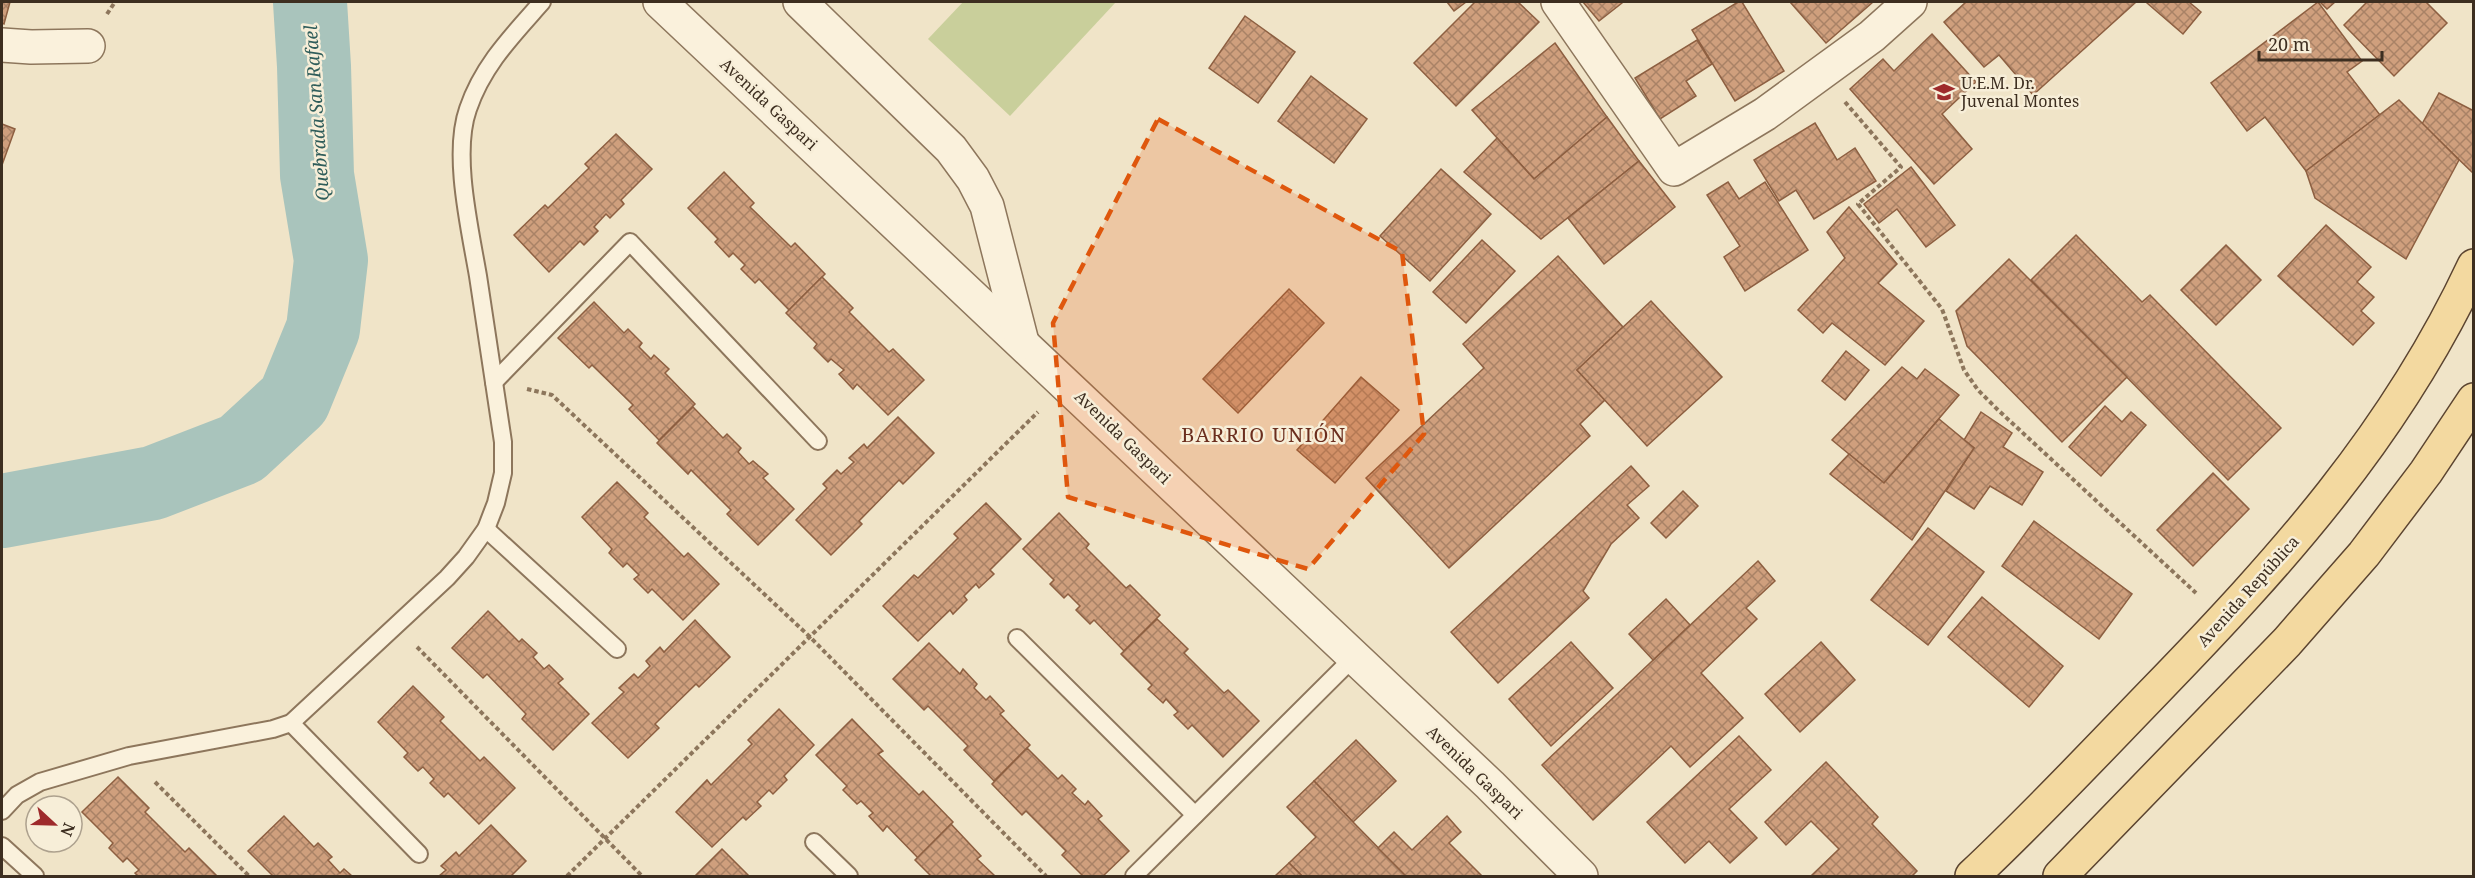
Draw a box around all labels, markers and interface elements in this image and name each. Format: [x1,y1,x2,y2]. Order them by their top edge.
water label: Quebrada San Rafael [298,24,334,201]
scale bar [2259,24,2382,62]
text: 20 m [2268,32,2310,56]
street label: Avenida Gaspari [716,53,822,155]
place label: U.E.M. Dr. Juvenal Montes [1960,72,2079,112]
school or university icon: U.E.M. Dr. Juvenal Montes [1932,80,1956,104]
street label: Avenida Gaspari [1070,385,1176,489]
district label: BARRIO UNIÓN [1181,421,1347,448]
street label: Avenida República [2192,531,2304,651]
street label: Avenida Gaspari [1422,720,1528,824]
north arrow [24,794,84,854]
text: N [55,820,80,840]

